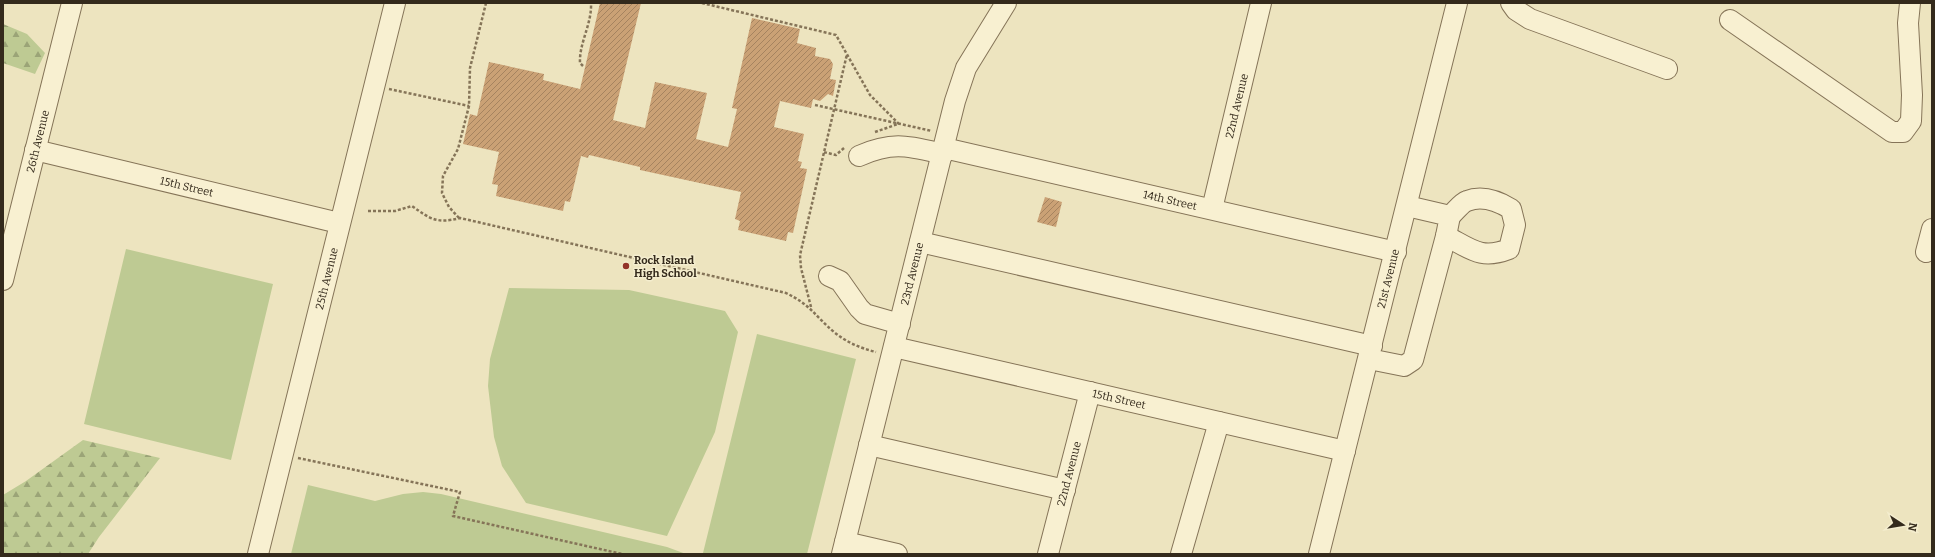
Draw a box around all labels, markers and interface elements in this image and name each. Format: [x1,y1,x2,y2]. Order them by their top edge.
street label: 22nd Avenue [1223,72,1251,140]
street label: 26th Avenue [24,109,52,174]
street label: 15th Street [159,174,215,200]
street label: 14th Street [1142,188,1198,213]
street label: 23rd Avenue [898,241,926,306]
street label: 25th Avenue [313,246,341,311]
street label: 21st Avenue [1375,248,1402,310]
place label: Rock Island High School [634,254,697,280]
marker: Rock Island High School [621,261,631,271]
street label: 15th Street [1091,387,1147,412]
street label: 22nd Avenue [1055,440,1084,508]
north arrow [1883,505,1923,545]
text: N [1905,521,1920,533]

